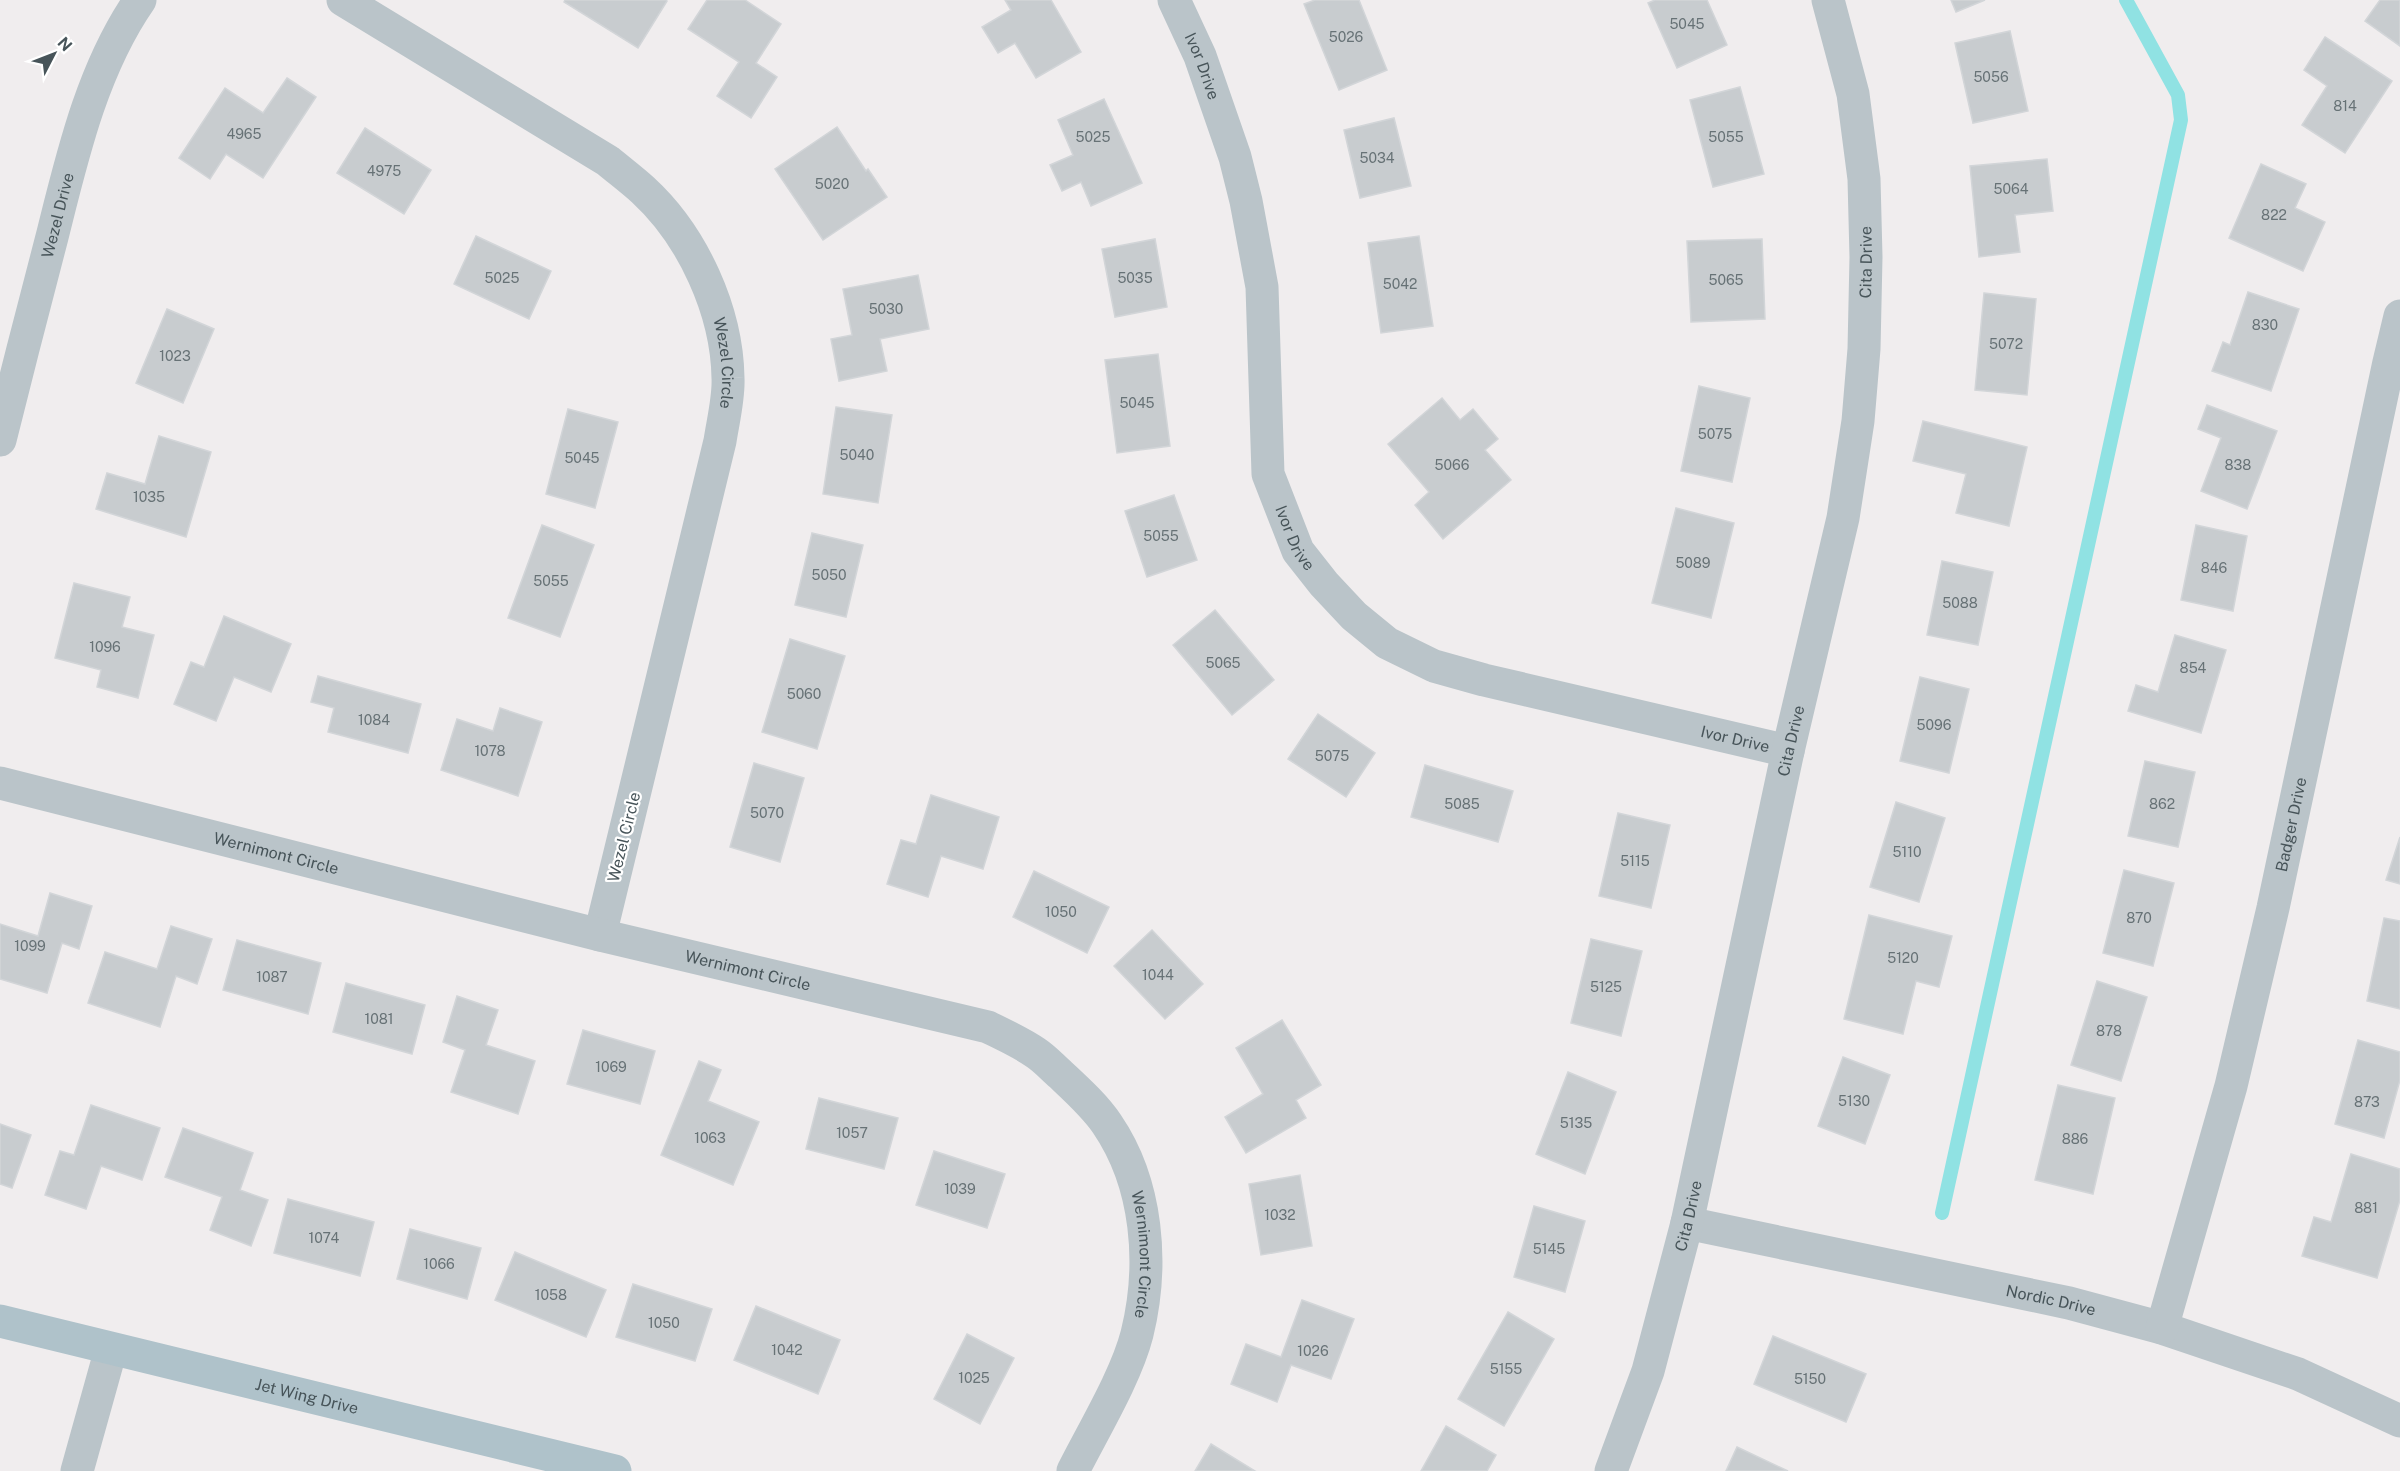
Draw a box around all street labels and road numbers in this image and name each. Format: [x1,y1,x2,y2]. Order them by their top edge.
street label: Ivor Drive [1181,30,1224,102]
street label: Wezel Drive [37,171,77,260]
street label: Cita Drive [1856,226,1876,299]
street label: Wezel Circle [710,315,738,410]
street label: Ivor Drive [1272,503,1319,574]
street label: Cita Drive [1773,703,1808,778]
street label: Ivor Drive [1699,721,1772,756]
street label: Badger Drive [2271,775,2310,874]
street label: Wezel Circle [604,790,644,884]
street label: Wernimont Circle [212,828,341,878]
street label: Wernimont Circle [683,946,813,994]
street label: Cita Drive [1670,1179,1705,1253]
street label: Wernimont Circle [1128,1189,1155,1320]
street label: Nordic Drive [2004,1281,2098,1319]
street label: Jet Wing Drive [254,1374,360,1418]

